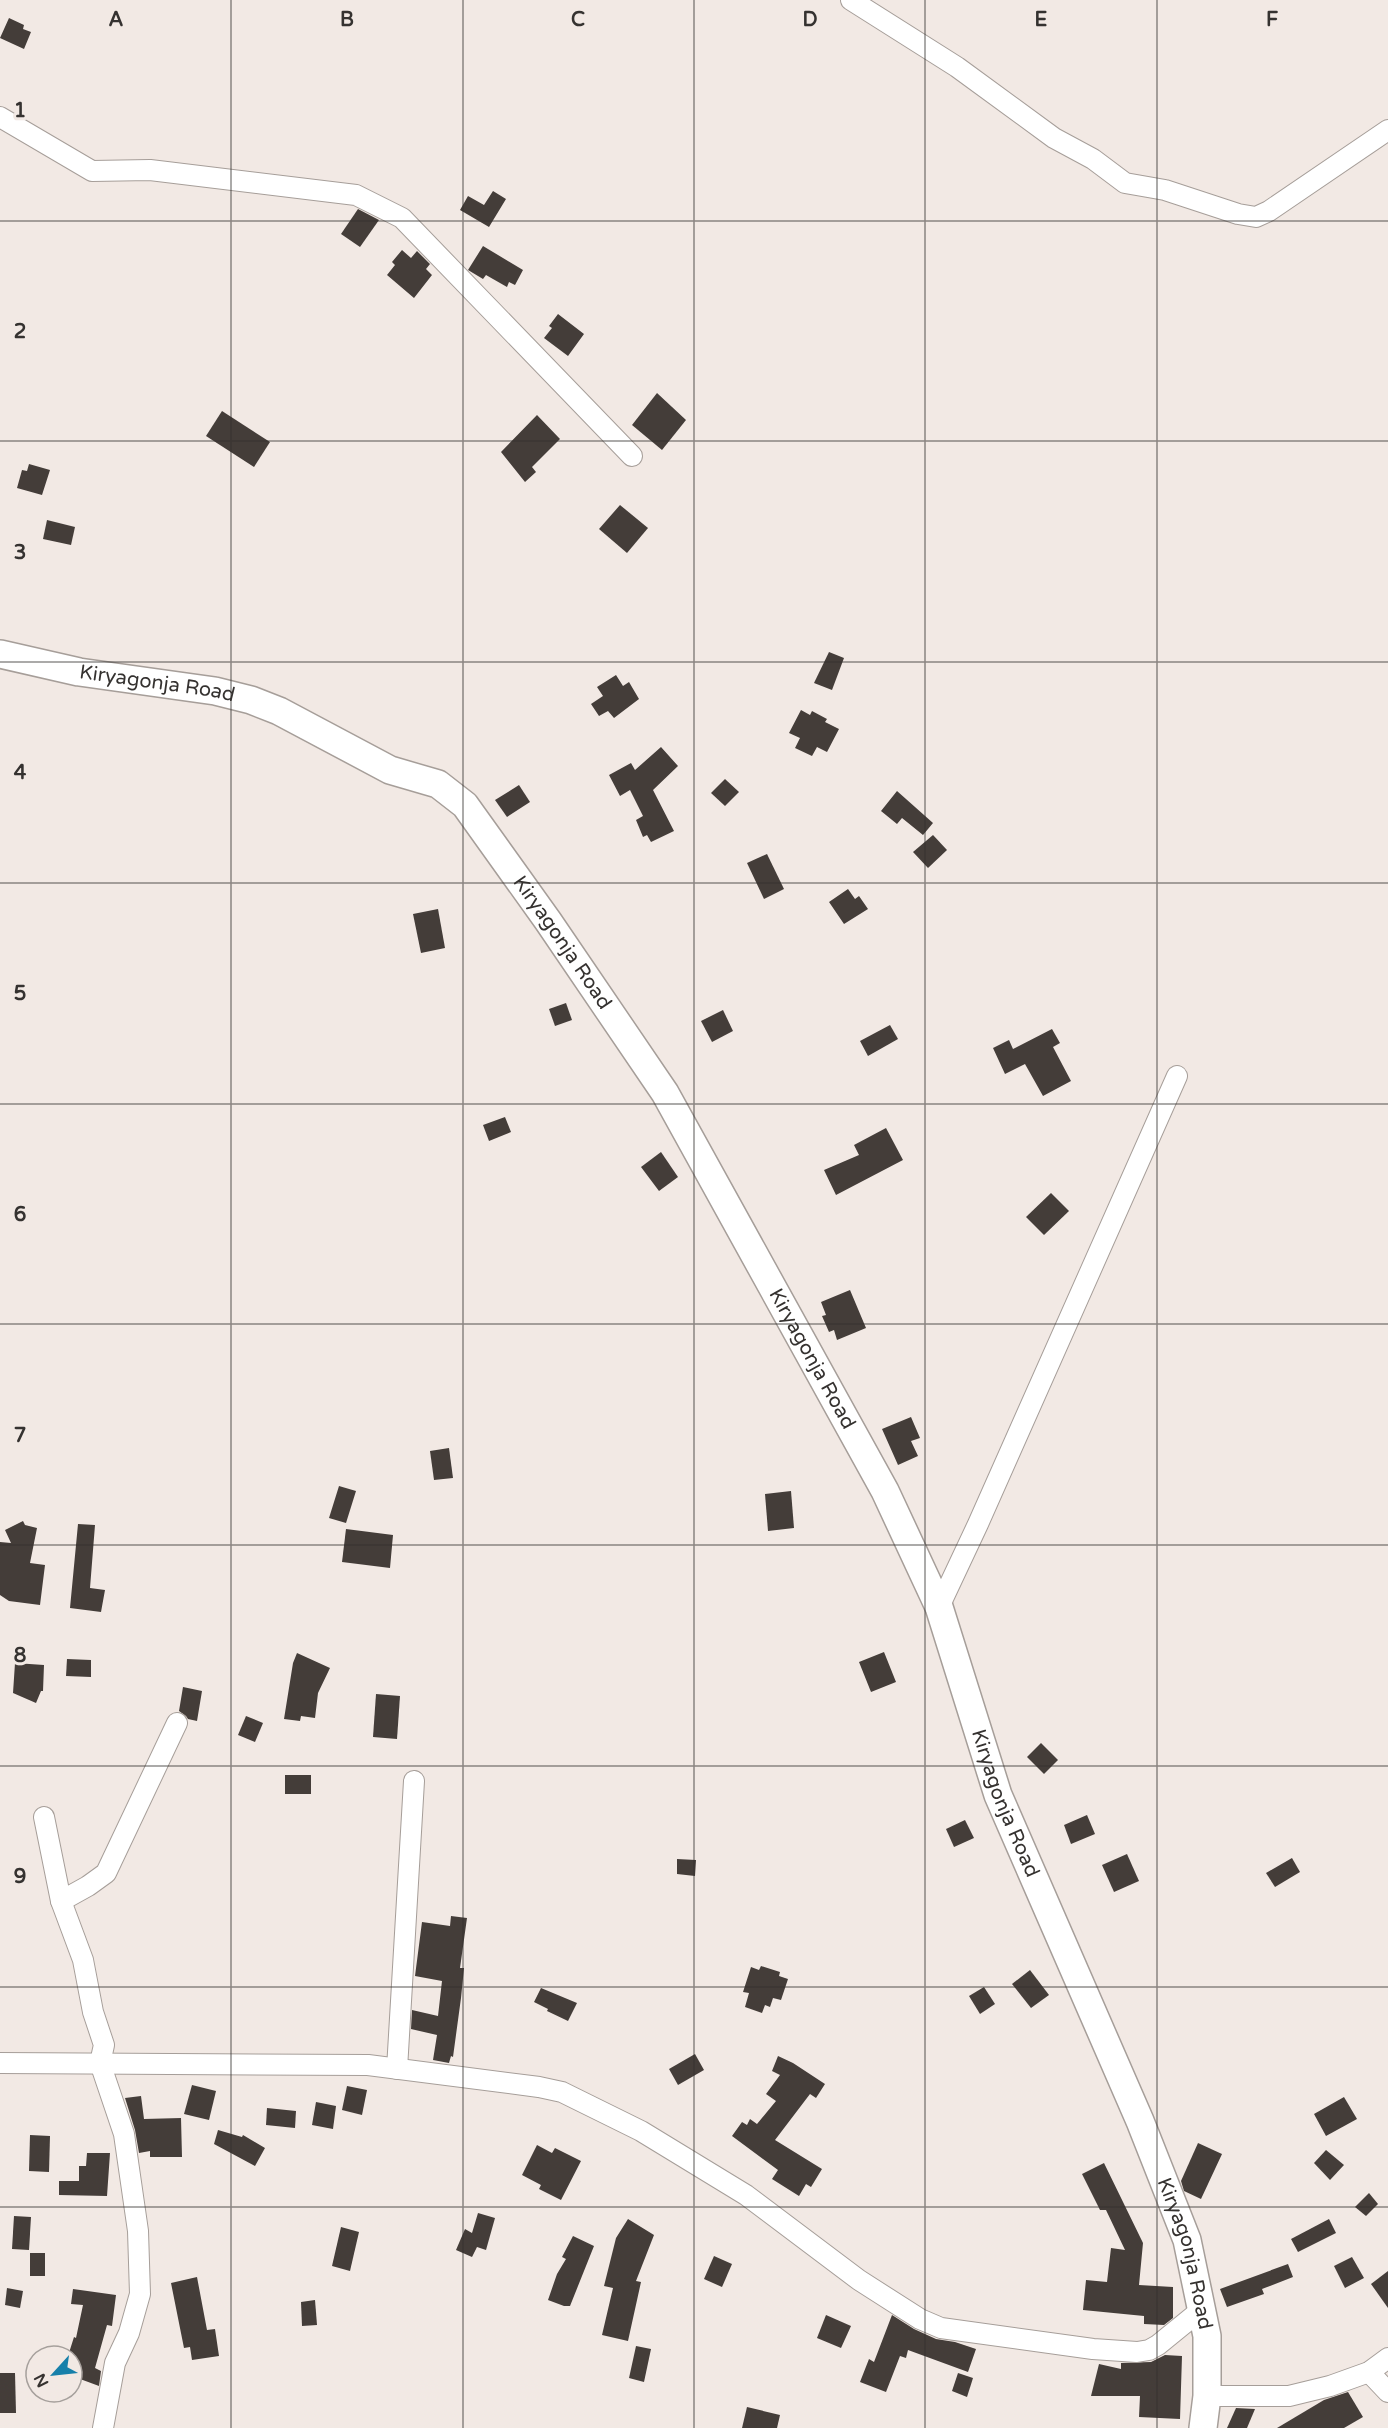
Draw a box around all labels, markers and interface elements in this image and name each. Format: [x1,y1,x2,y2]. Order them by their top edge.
text: A [109,8,124,32]
text: B [340,8,354,32]
text: C [571,8,585,32]
text: D [802,8,818,32]
text: E [1035,8,1048,32]
text: F [1266,8,1278,32]
text: 1 [14,99,26,123]
text: 2 [14,320,26,344]
text: 3 [14,541,26,565]
street label: Kiryagonja Road [78,660,237,708]
text: 4 [14,761,27,785]
street label: Kiryagonja Road [508,871,617,1014]
text: 5 [14,982,26,1006]
text: 6 [14,1203,26,1227]
street label: Kiryagonja Road [764,1285,860,1433]
text: 7 [14,1424,26,1448]
text: 8 [14,1644,26,1668]
street label: Kiryagonja Road [966,1726,1044,1881]
text: 9 [14,1865,26,1889]
street label: Kiryagonja Road [1152,2174,1217,2332]
north arrow [24,2344,84,2404]
text: N [30,2370,53,2391]

